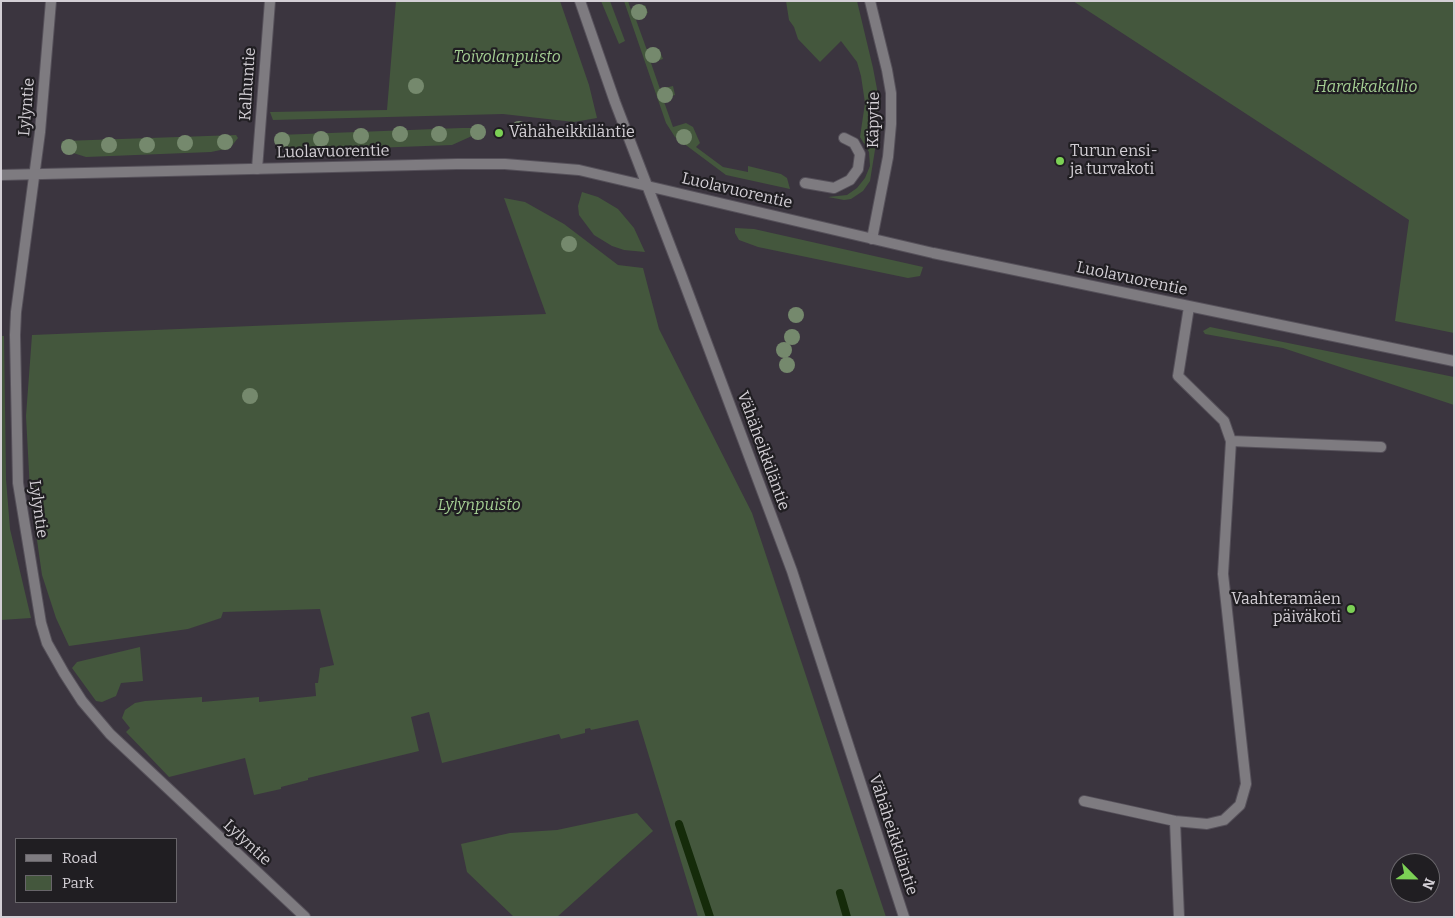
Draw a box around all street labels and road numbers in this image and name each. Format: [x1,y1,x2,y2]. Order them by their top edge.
street label: Kalhuntie [236,47,260,121]
street label: Lylyntie [15,77,39,137]
street label: Käpytie [864,92,884,148]
street label: Luolavuorentie [276,141,390,163]
street label: Luolavuorentie [680,169,794,213]
street label: Luolavuorentie [1075,258,1189,300]
street label: Vähäheikkiläntie [732,389,794,513]
street label: Lylyntie [24,479,52,539]
street label: Vähäheikkiläntie [864,772,922,898]
street label: Lylyntie [219,816,275,870]

